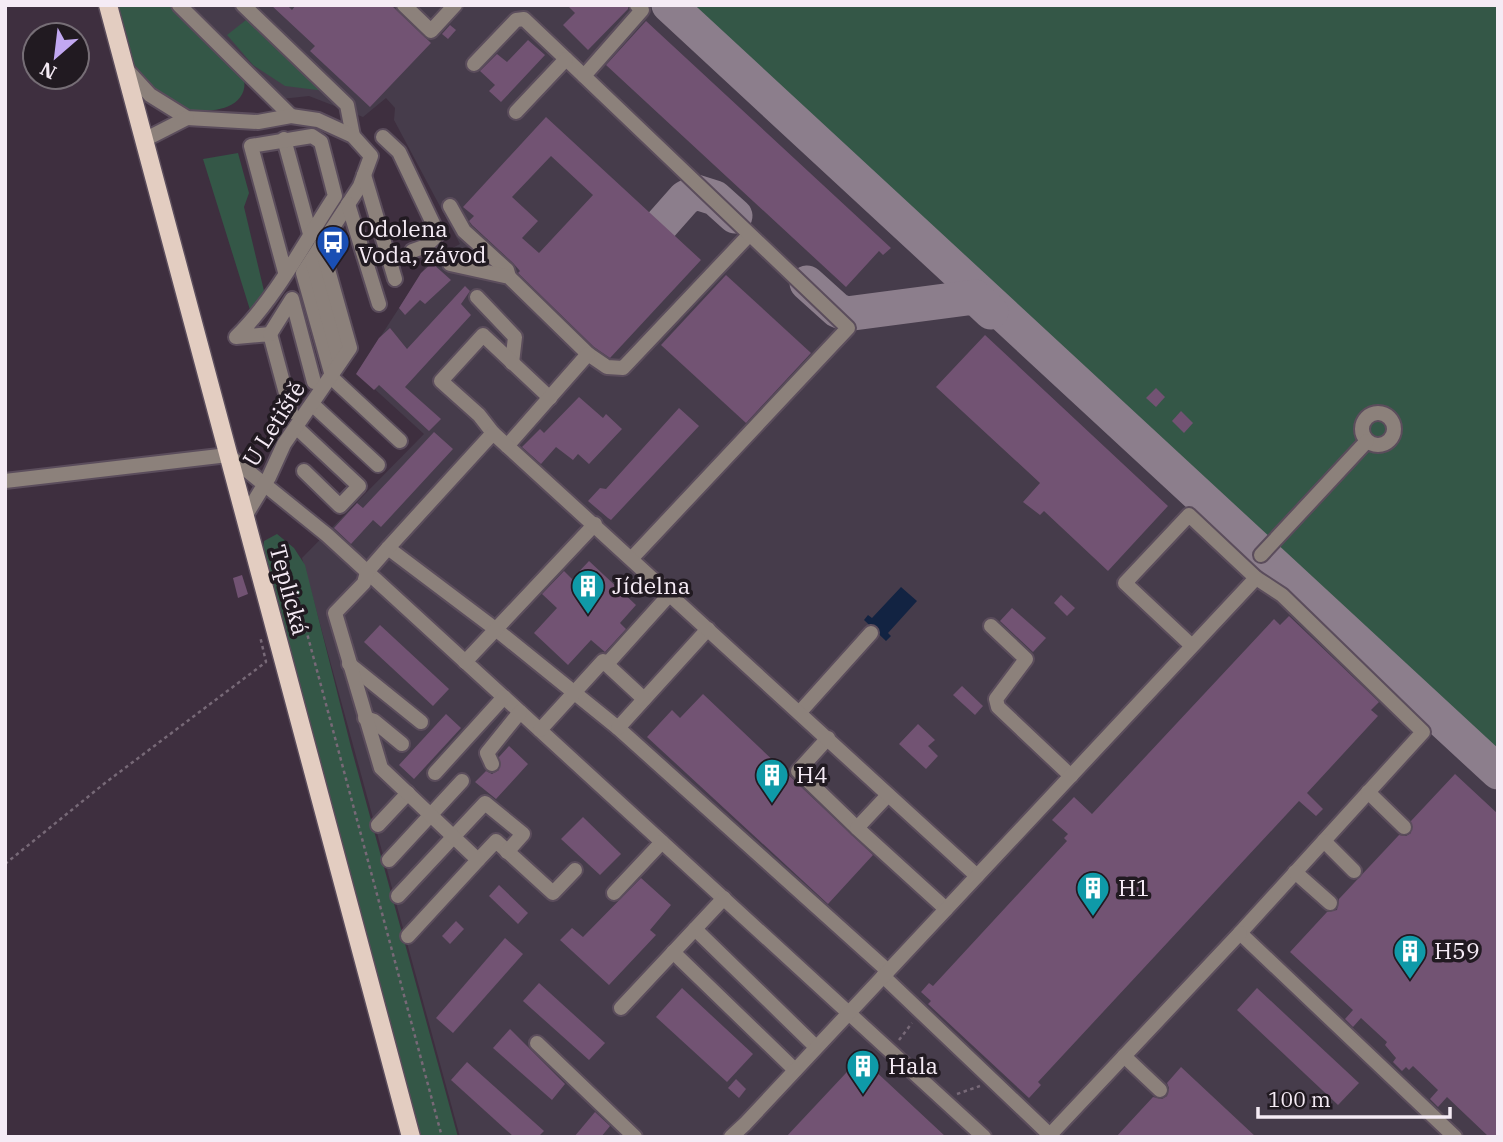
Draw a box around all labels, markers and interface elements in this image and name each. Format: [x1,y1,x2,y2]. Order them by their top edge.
north arrow [21,21,91,91]
text: N [36,57,60,85]
place label: Odolena Voda, závod [358,213,486,269]
bus stop icon: Odolena Voda, závod [314,223,352,272]
street label: U Letiště [235,375,311,472]
street label: Teplická [264,541,316,638]
building icon: Jídelna [569,567,607,616]
place label: Jídelna [612,570,690,600]
building icon: H4 [753,756,791,805]
place label: H4 [796,759,828,789]
building icon: H1 [1074,869,1112,918]
place label: H1 [1118,872,1150,902]
building icon: H59 [1391,932,1429,981]
place label: H59 [1434,935,1480,965]
building icon: Hala [844,1047,882,1096]
place label: Hala [888,1050,938,1080]
scale bar [1258,1076,1450,1120]
text: 100 m [1268,1085,1331,1113]

